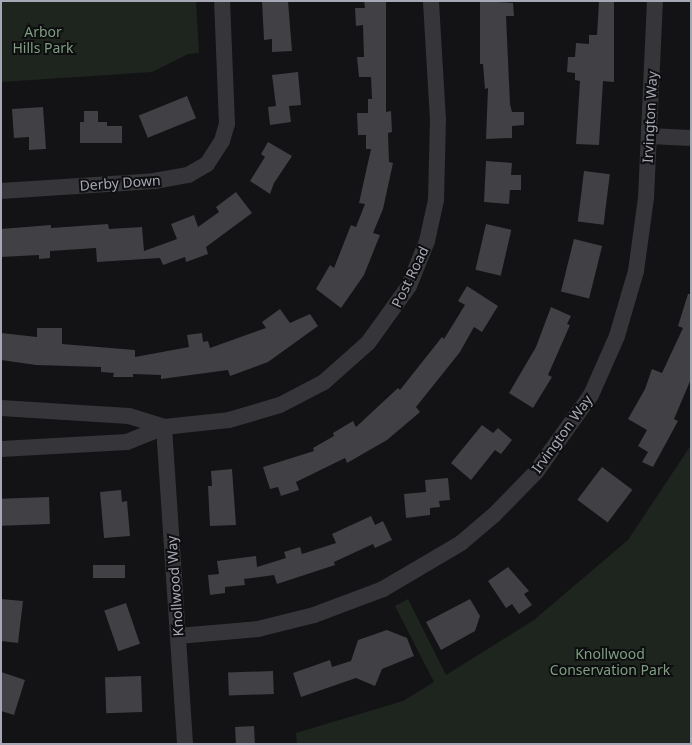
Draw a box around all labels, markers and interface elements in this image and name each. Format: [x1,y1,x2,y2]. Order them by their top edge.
park label: Arbor Hills Park [12,24,74,56]
street label: Irvington Way [639,71,661,163]
street label: Derby Down [79,172,161,194]
street label: Post Road [388,244,432,310]
street label: Irvington Way [528,392,596,476]
street label: Knollwood Way [163,535,187,637]
park label: Knollwood Conservation Park [550,646,670,678]

